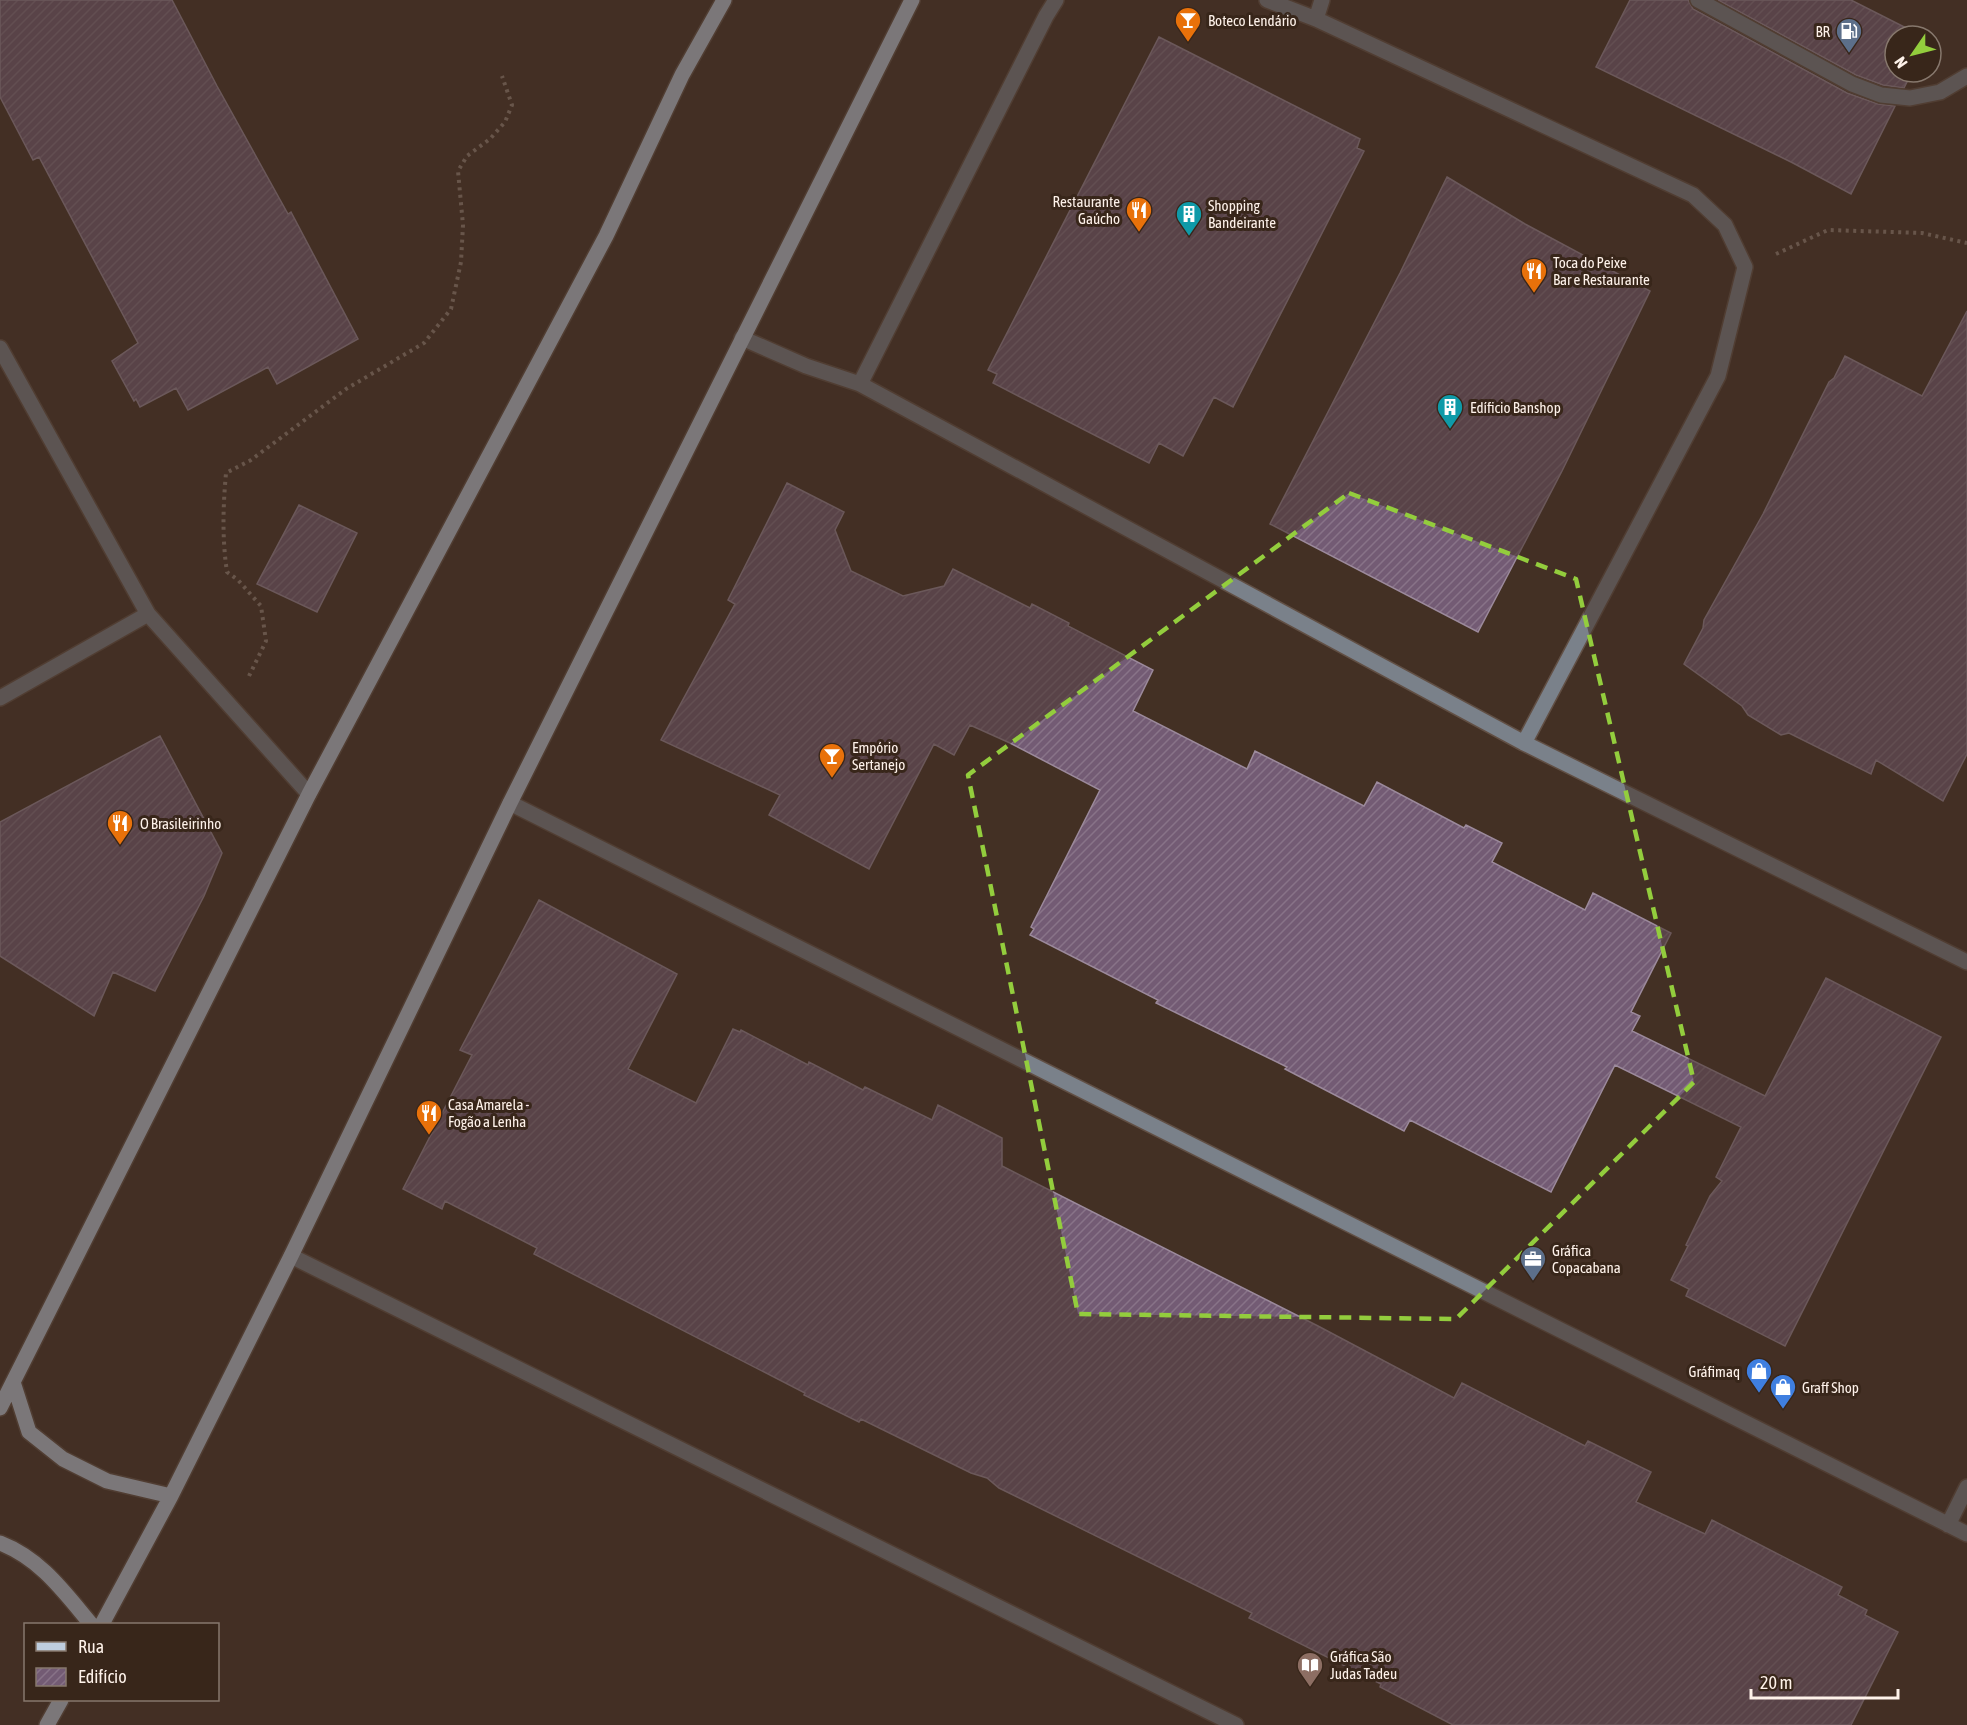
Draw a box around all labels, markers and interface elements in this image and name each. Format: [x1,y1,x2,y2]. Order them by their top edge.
bar icon: Boteco Lendário [1173,5,1203,43]
place label: Boteco Lendário [1208,12,1297,29]
fuel station icon: BR [1834,16,1864,54]
place label: BR [1815,23,1830,40]
north arrow [1883,24,1943,84]
text: N [1891,54,1911,72]
place label: Restaurante Gaúcho [1052,193,1120,227]
restaurant icon: Restaurante Gaúcho [1124,195,1154,233]
place label: Shopping Bandeirante [1208,197,1276,231]
building icon: Shopping Bandeirante [1174,199,1204,237]
place label: Toca do Peixe Bar e Restaurante [1553,254,1650,288]
restaurant icon: Toca do Peixe Bar e Restaurante [1519,256,1549,294]
building icon: Edíficio Banshop [1435,392,1465,430]
place label: Edíficio Banshop [1470,399,1561,416]
place label: Empório Sertanejo [852,739,905,773]
bar icon: Empório Sertanejo [817,741,847,779]
restaurant icon: O Brasileirinho [105,808,135,846]
place label: O Brasileirinho [140,815,221,832]
place label: Casa Amarela - Fogão a Lenha [448,1096,529,1130]
restaurant icon: Casa Amarela - Fogão a Lenha [414,1098,444,1136]
place label: Gráfica Copacabana [1552,1242,1621,1276]
office icon: Gráfica Copacabana [1518,1244,1548,1282]
shop icon: Gráfimaq [1744,1356,1774,1394]
place label: Gráfimaq [1688,1363,1740,1380]
shop icon: Graff Shop [1768,1372,1798,1410]
place label: Graff Shop [1802,1379,1859,1396]
legend [24,1623,219,1701]
text: Rua [78,1636,104,1657]
place label: Gráfica São Judas Tadeu [1330,1648,1397,1682]
library icon: Gráfica São Judas Tadeu [1295,1650,1325,1688]
scale bar [1751,1662,1898,1700]
text: Edifício [78,1666,127,1687]
text: 20 m [1760,1672,1792,1693]

